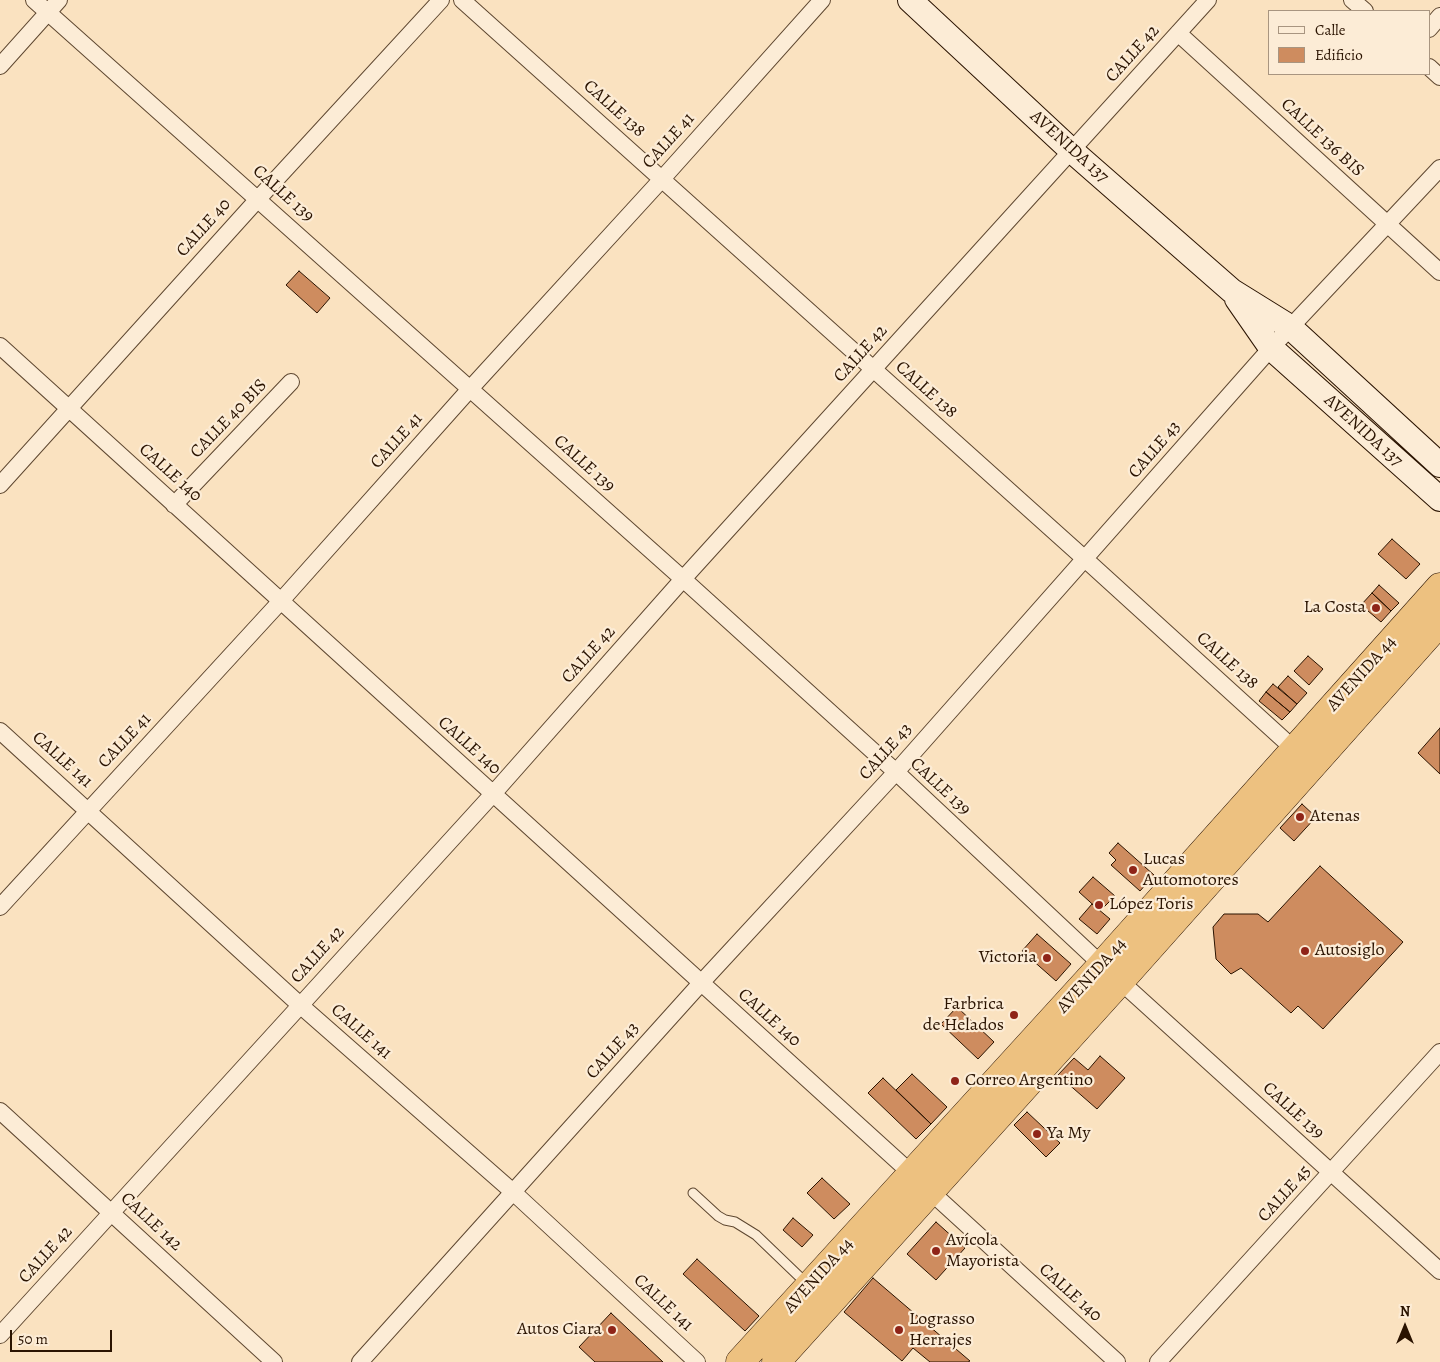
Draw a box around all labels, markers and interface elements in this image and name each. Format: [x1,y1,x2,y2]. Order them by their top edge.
legend [1268,10,1430,75]
text: Calle [1315,20,1345,40]
street label: CALLE 42 [1101,21,1165,87]
text: Edificio [1315,45,1363,65]
street label: CALLE 138 [579,76,649,142]
street label: CALLE 136 BIS [1276,94,1368,182]
street label: AVENIDA 137 [1025,106,1113,188]
street label: CALLE 41 [638,109,700,173]
street label: CALLE 139 [248,161,318,227]
street label: CALLE 40 [172,194,236,262]
street label: CALLE 42 [829,321,893,387]
street label: CALLE 138 [891,357,961,423]
street label: CALLE 40 BIS [186,375,272,463]
street label: AVENIDA 137 [1319,390,1407,472]
street label: CALLE 41 [366,409,428,473]
street label: CALLE 43 [1124,417,1186,483]
street label: CALLE 139 [549,431,619,497]
street label: CALLE 140 [134,439,206,507]
place label: La Costa [1303,597,1366,619]
marker: La Costa [1370,602,1382,614]
street label: CALLE 42 [557,622,621,688]
street label: CALLE 138 [1192,628,1262,694]
street label: AVENIDA 44 [1323,632,1401,716]
street label: CALLE 41 [94,709,156,773]
street label: CALLE 140 [433,712,505,780]
street label: CALLE 43 [855,719,917,785]
street label: CALLE 141 [27,727,97,793]
street label: CALLE 139 [905,753,975,821]
place label: Atenas [1310,806,1360,828]
marker: Atenas [1294,811,1306,823]
place label: Lucas Automotores [1143,849,1239,892]
marker: Lucas Automotores [1127,864,1139,876]
place label: López Toris [1109,894,1193,916]
marker: López Toris [1093,899,1105,911]
street label: CALLE 42 [286,922,350,988]
street label: AVENIDA 44 [1053,934,1131,1018]
place label: Autosiglo [1315,940,1384,962]
marker: Autosiglo [1299,945,1311,957]
place label: Victoria [979,947,1037,969]
marker: Victoria [1041,952,1053,964]
street label: CALLE 140 [733,984,805,1052]
place label: Farbrica de Helados [923,994,1004,1036]
street label: CALLE 141 [326,1000,396,1064]
marker: Farbrica de Helados [1008,1009,1020,1021]
street label: CALLE 43 [582,1018,644,1084]
place label: Correo Argentino [965,1070,1093,1092]
marker: Correo Argentino [949,1075,961,1087]
street label: CALLE 139 [1258,1078,1328,1144]
place label: Ya My [1047,1123,1090,1145]
marker: Ya My [1031,1128,1043,1140]
street label: CALLE 45 [1254,1161,1316,1227]
street label: CALLE 142 [116,1188,186,1256]
street label: CALLE 42 [14,1222,78,1288]
place label: Avícola Mayorista [946,1230,1019,1272]
street label: AVENIDA 44 [780,1234,858,1318]
marker: Avícola Mayorista [930,1245,942,1257]
street label: CALLE 140 [1034,1259,1106,1327]
street label: CALLE 141 [629,1270,697,1336]
north arrow [1380,1302,1430,1352]
text: N [1400,1302,1410,1321]
place label: Lograsso Herrajes [909,1309,975,1352]
place label: Autos Ciara [517,1319,602,1341]
scale bar [12,1320,115,1352]
marker: Autos Ciara [606,1324,618,1336]
marker: Lograsso Herrajes [893,1324,905,1336]
text: 50 m [18,1329,48,1349]

